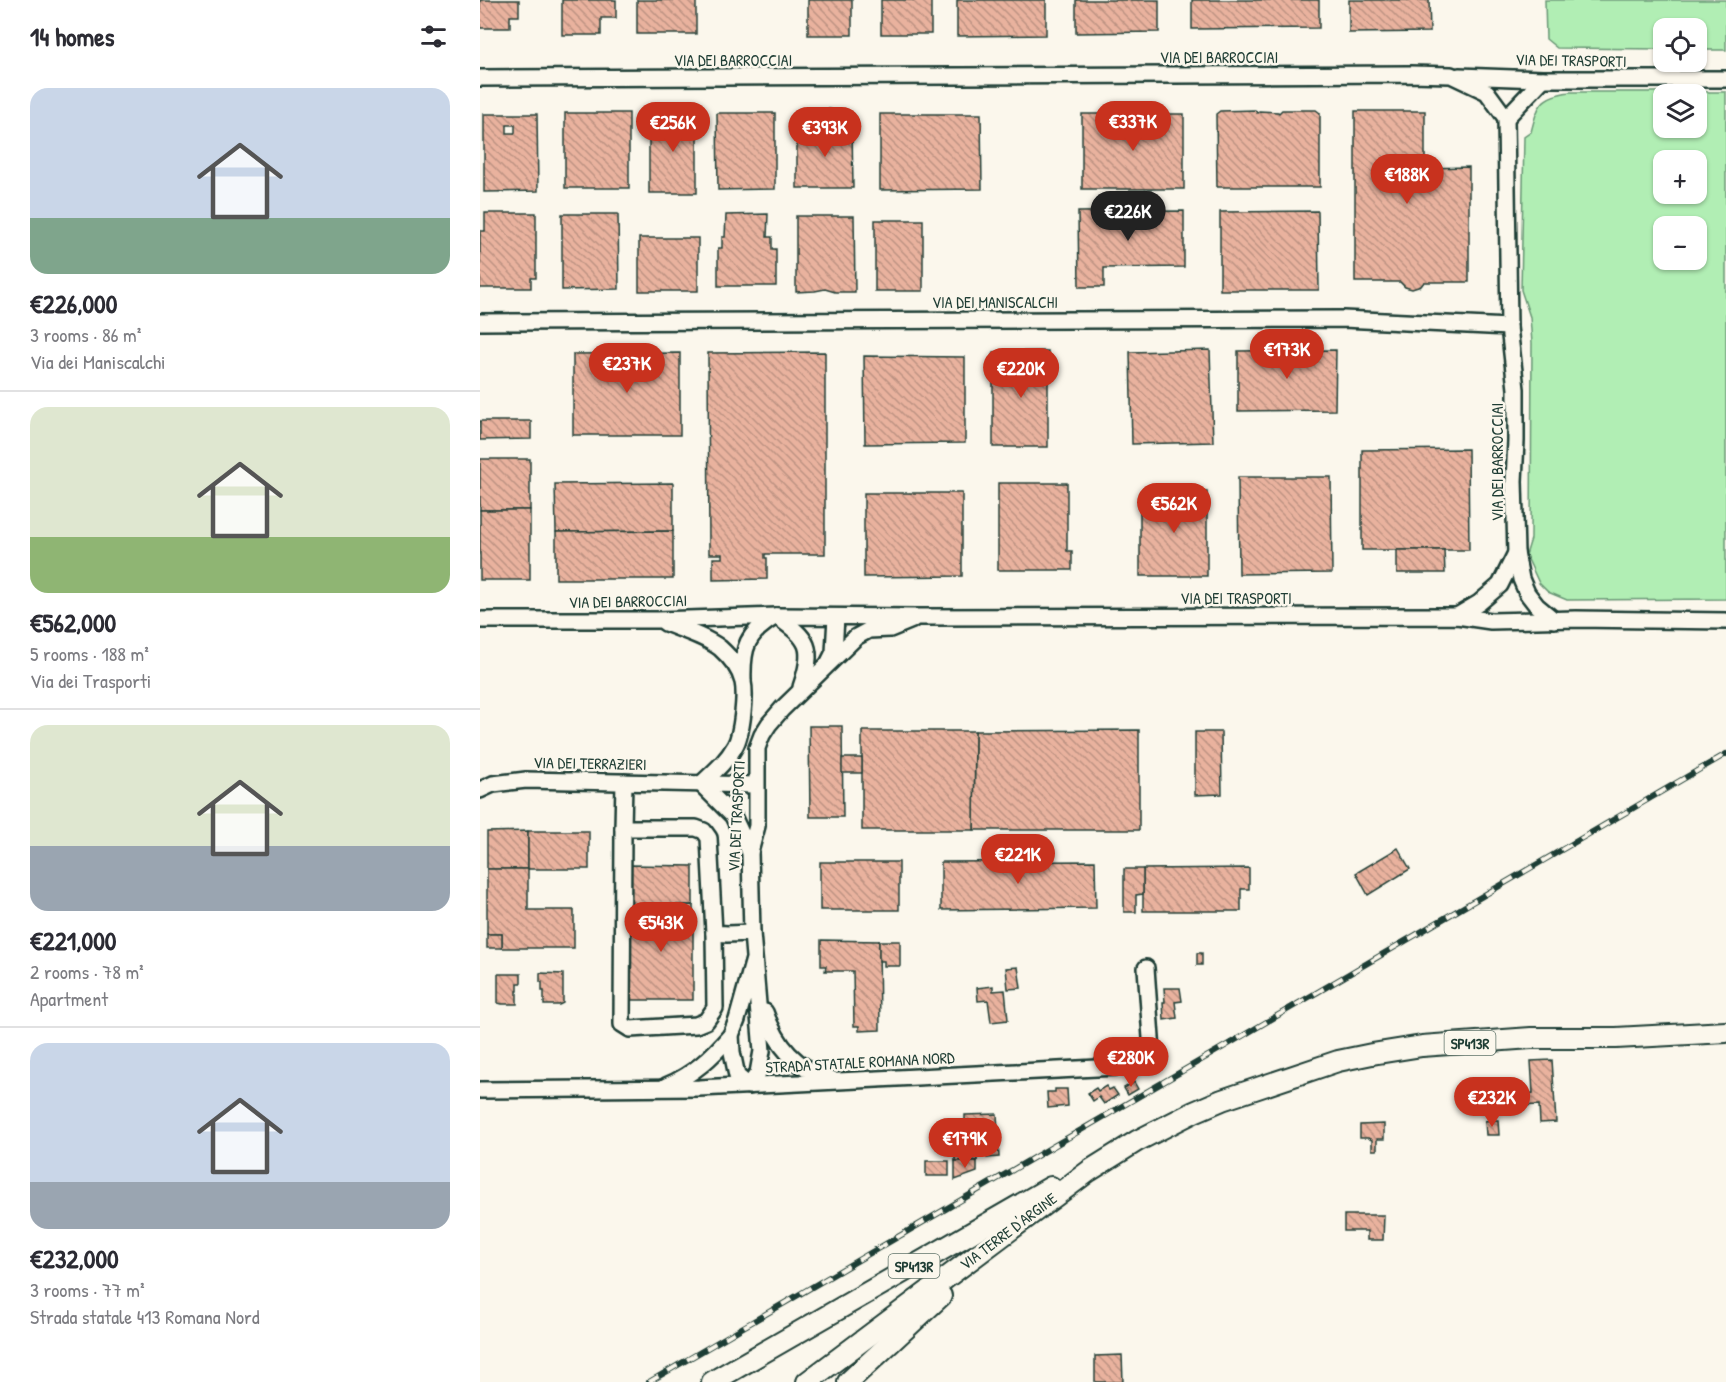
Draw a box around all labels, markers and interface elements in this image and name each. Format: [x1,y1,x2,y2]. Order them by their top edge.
map controls [1653,18,1707,270]
button: locate [1653,18,1707,72]
text: 14 homes [30,19,115,54]
icon: filters [417,20,450,53]
street label: VIA DEI BARROCCIAI [1160,46,1278,68]
street label: VIA DEI TRASPORTI [1515,48,1627,72]
street label: VIA DEI BARROCCIAI [674,49,792,71]
button: layers [1653,84,1707,138]
pin: €337K [1091,101,1175,152]
pin: €256K [631,102,715,153]
pin: €393K [783,107,867,158]
text: €337K [1109,107,1157,134]
text: €256K [650,108,696,135]
text: €393K [802,113,848,140]
icon: home [186,127,294,235]
button: + [1653,150,1707,204]
pin: €188K [1365,154,1449,205]
text: €188K [1385,160,1429,187]
pin: €226K [1086,191,1170,242]
text: €226K [1105,197,1151,224]
button: − [1653,216,1707,270]
text: €226,000 [30,286,117,321]
street label: VIA DEI MANISCALCHI [932,291,1058,313]
text: 3 rooms · 86 m² [30,321,141,348]
pin: €173K [1245,329,1329,380]
text: €173K [1264,335,1310,362]
pin: €237K [585,343,669,394]
text: Via dei Maniscalchi [30,348,166,375]
pin: €220K [979,348,1063,399]
text: €237K [603,349,651,376]
text: €220K [997,354,1045,381]
street label: VIA DEI BARROCCIAI [1486,403,1508,521]
icon: home [186,446,294,554]
pin: €562K [1132,483,1216,534]
text: €562K [1151,489,1197,516]
street label: VIA DEI TRASPORTI [1180,587,1292,609]
street label: VIA DEI BARROCCIAI [569,589,687,613]
text: €562,000 [30,605,116,640]
text: 5 rooms · 188 m² [30,640,149,667]
text: Via dei Trasporti [30,667,151,694]
street label: VIA DEI TERRAZIERI [533,751,647,775]
street label: VIA DEI TRASPORTI [722,760,750,872]
icon: home [186,764,294,872]
pin: €221K [976,834,1060,885]
text: €221K [995,840,1041,867]
pin: €543K [619,902,703,953]
text: €543K [639,908,684,935]
text: €221,000 [30,923,116,958]
text: 2 rooms · 78 m² [30,958,144,985]
text: Apartment [30,985,108,1012]
road number: SP413R [1444,1031,1496,1055]
pin: €280K [1089,1037,1173,1088]
text: €280K [1107,1043,1155,1070]
street label: STRADA STATALE ROMANA NORD [765,1046,956,1078]
pin: €232K [1450,1077,1534,1128]
icon: home [186,1082,294,1190]
text: €232K [1468,1083,1516,1110]
pin: €179K [923,1118,1007,1169]
text: €179K [943,1124,987,1151]
street label: VIA TERRE D'ARGINE [955,1187,1061,1275]
text: €232,000 [30,1241,119,1276]
road number: SP413R [888,1254,940,1278]
text: 3 rooms · 77 m² [30,1276,144,1303]
text: Strada statale 413 Romana Nord [30,1303,259,1330]

